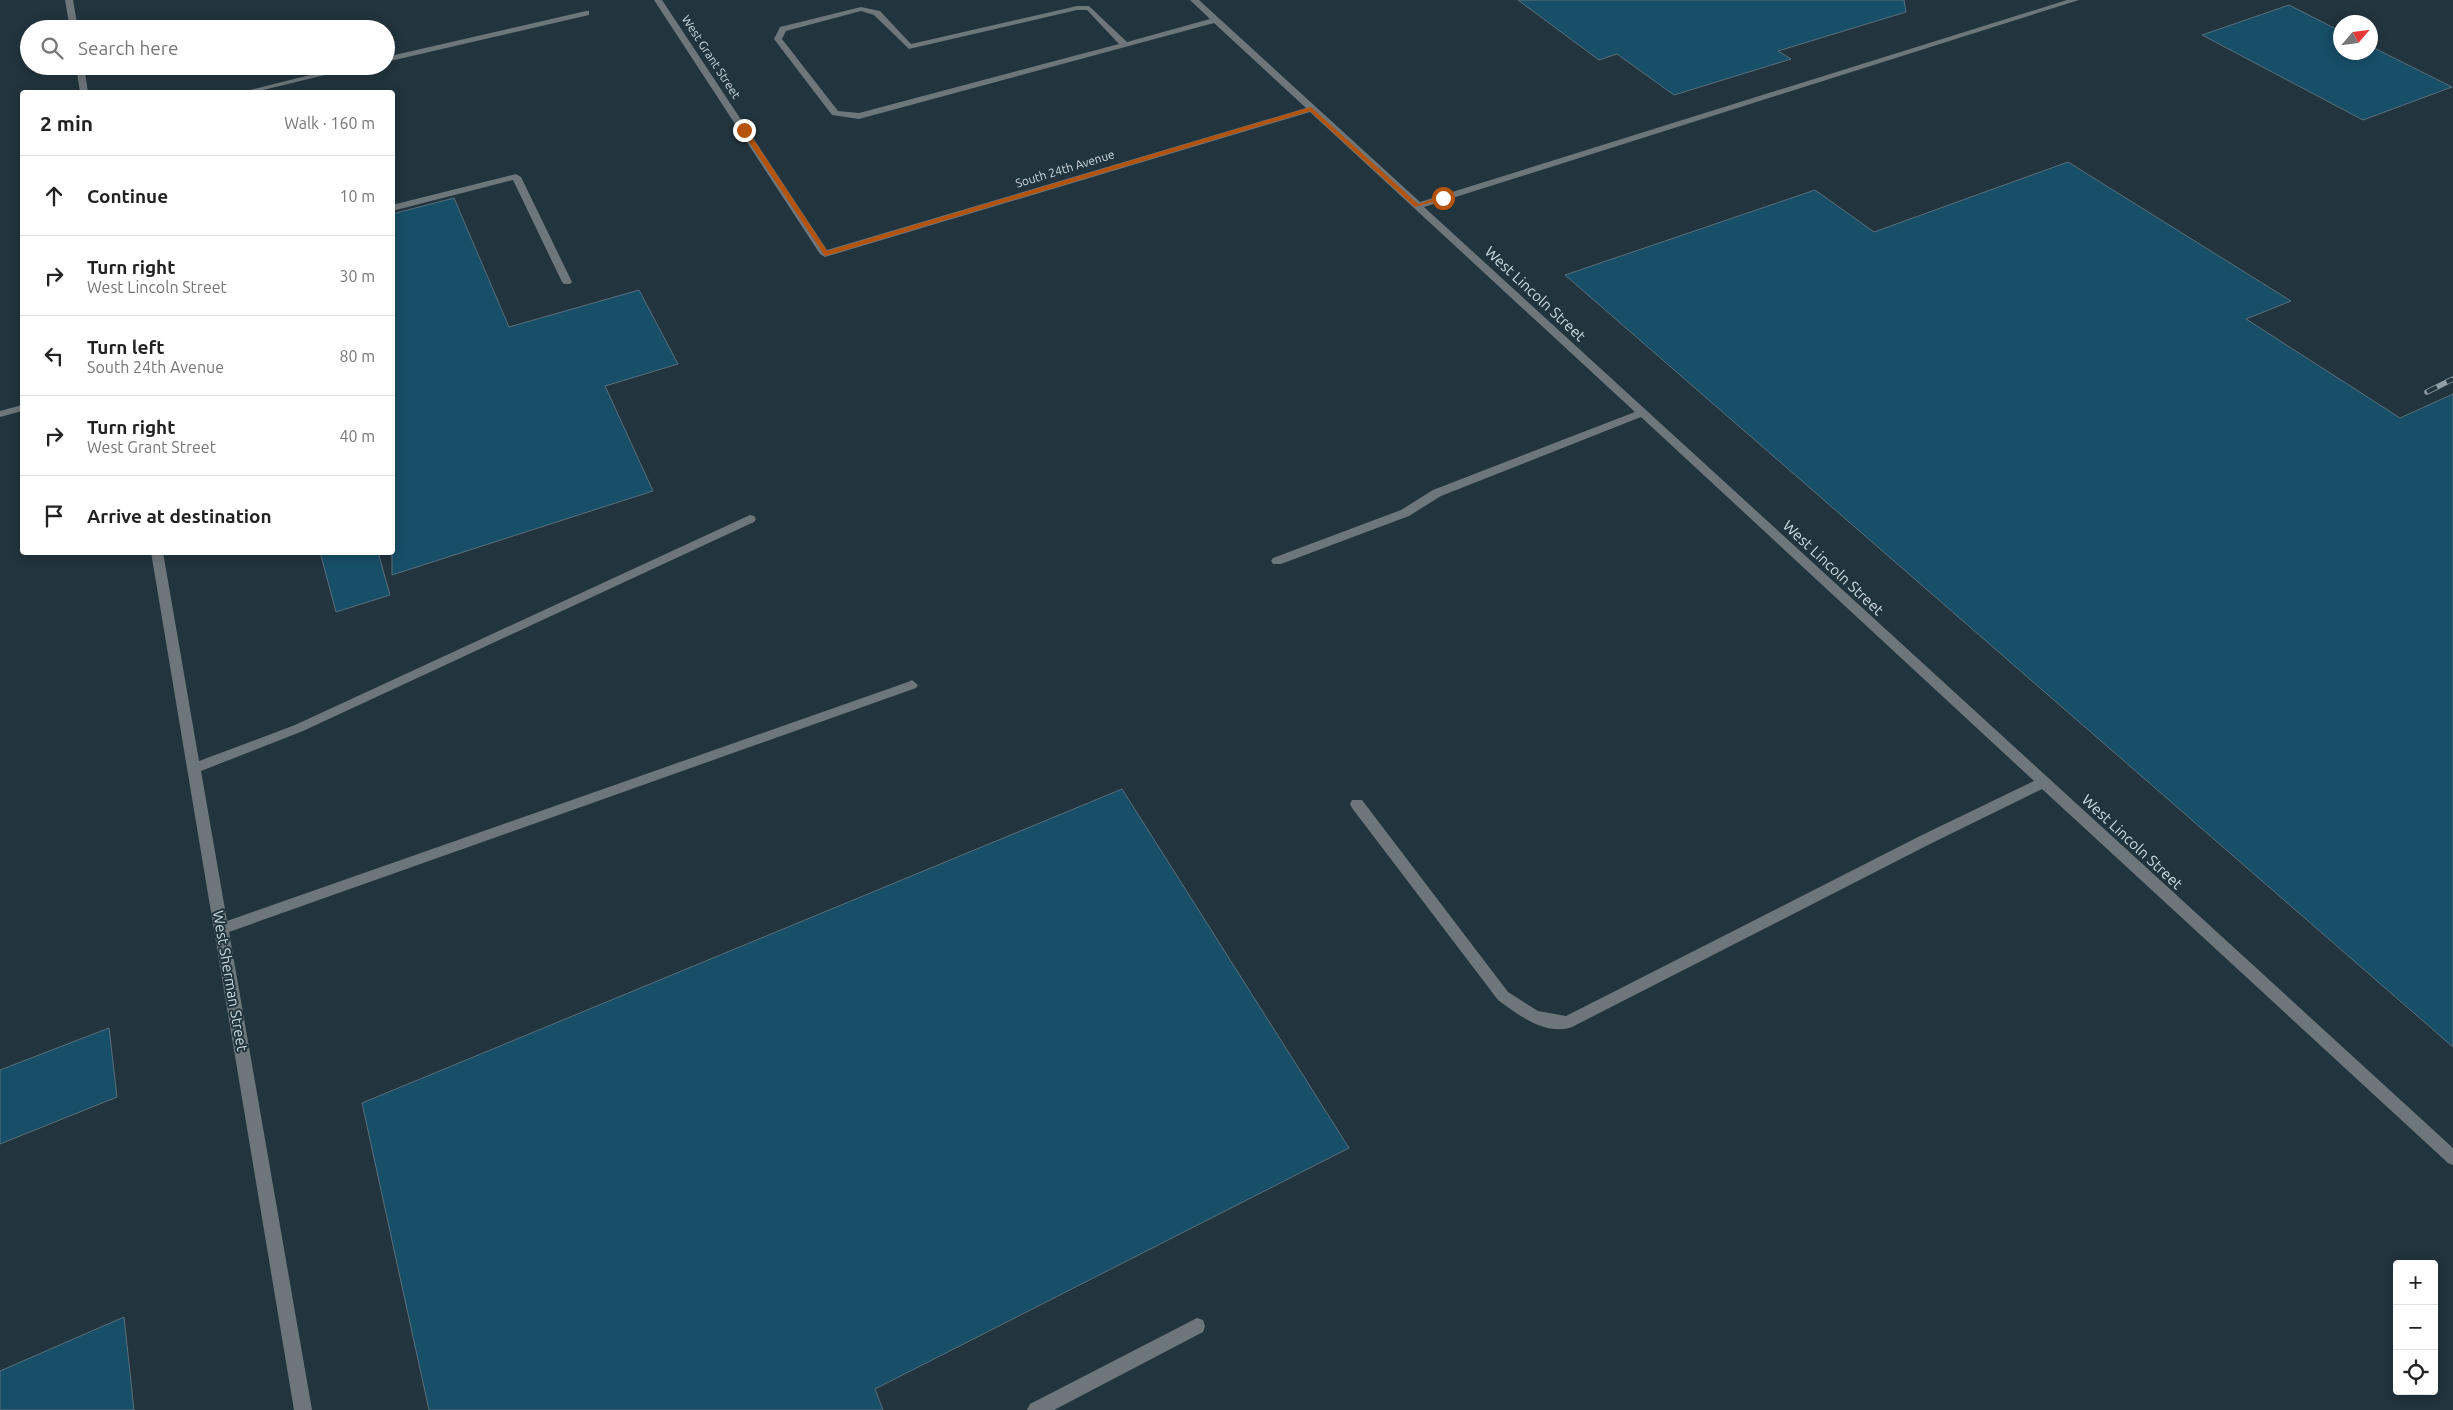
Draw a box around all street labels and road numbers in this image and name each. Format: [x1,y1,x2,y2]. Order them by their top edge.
street label: West Grant Street [680,13,743,101]
street label: South 24th Avenue [1014,147,1116,190]
street label: West Lincoln Street [1482,243,1589,345]
street label: West Lincoln Street [1780,517,1887,619]
street label: West Lincoln Street [2079,791,2186,893]
street label: West Sherman Street [210,909,251,1053]

